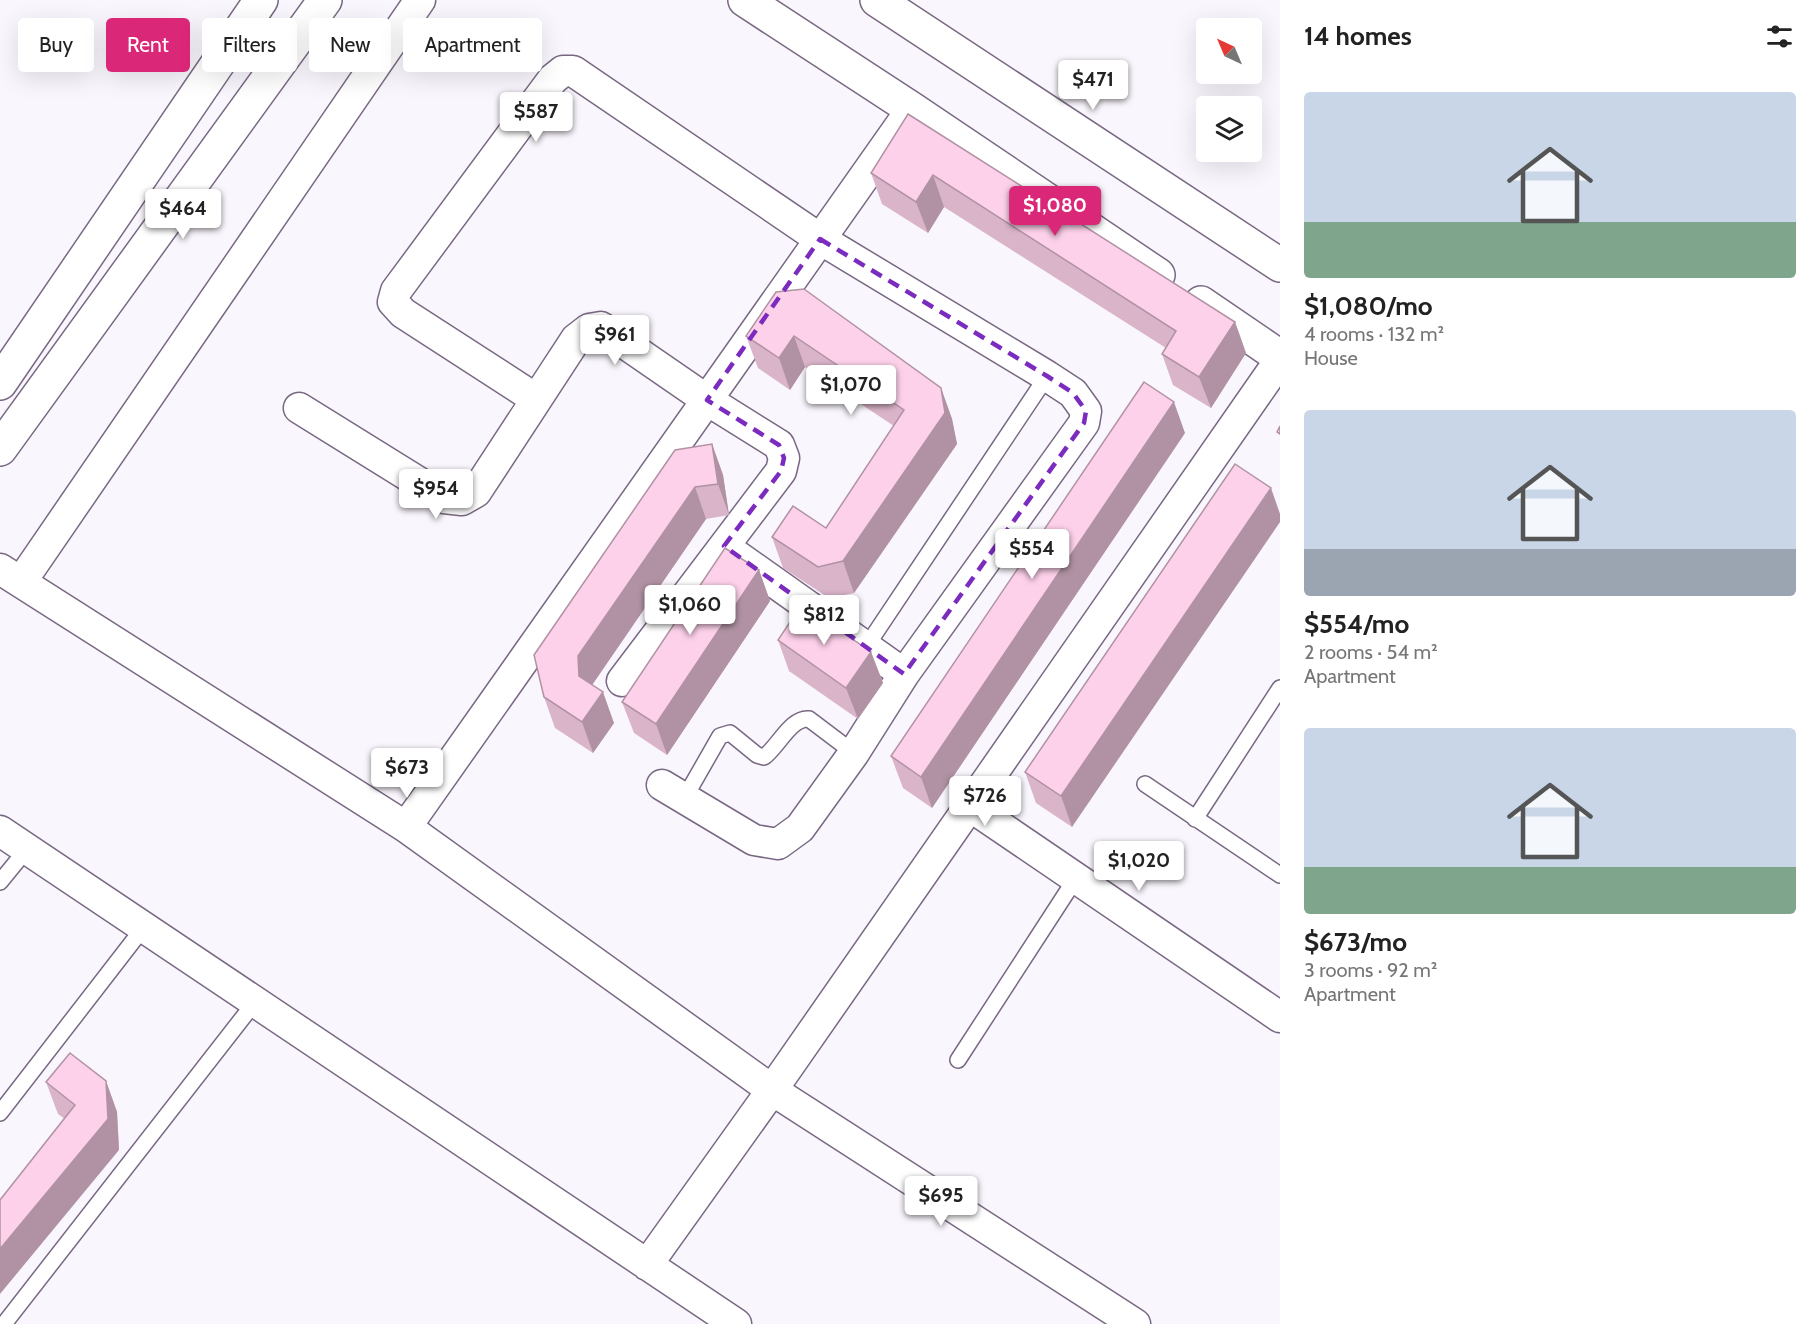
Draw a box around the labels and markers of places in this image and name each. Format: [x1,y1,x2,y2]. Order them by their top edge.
pin: $471 [1057,60,1129,111]
pin: $587 [500,92,572,143]
pin: $1,080 [1006,186,1104,237]
pin: $464 [147,189,219,240]
pin: $961 [579,315,651,366]
pin: $1,070 [802,365,900,416]
pin: $954 [400,469,472,520]
pin: $554 [996,529,1068,580]
pin: $1,060 [641,585,739,636]
pin: $812 [788,595,860,646]
pin: $673 [371,748,443,799]
pin: $726 [949,776,1021,827]
pin: $1,020 [1090,841,1188,892]
pin: $695 [905,1176,977,1227]

